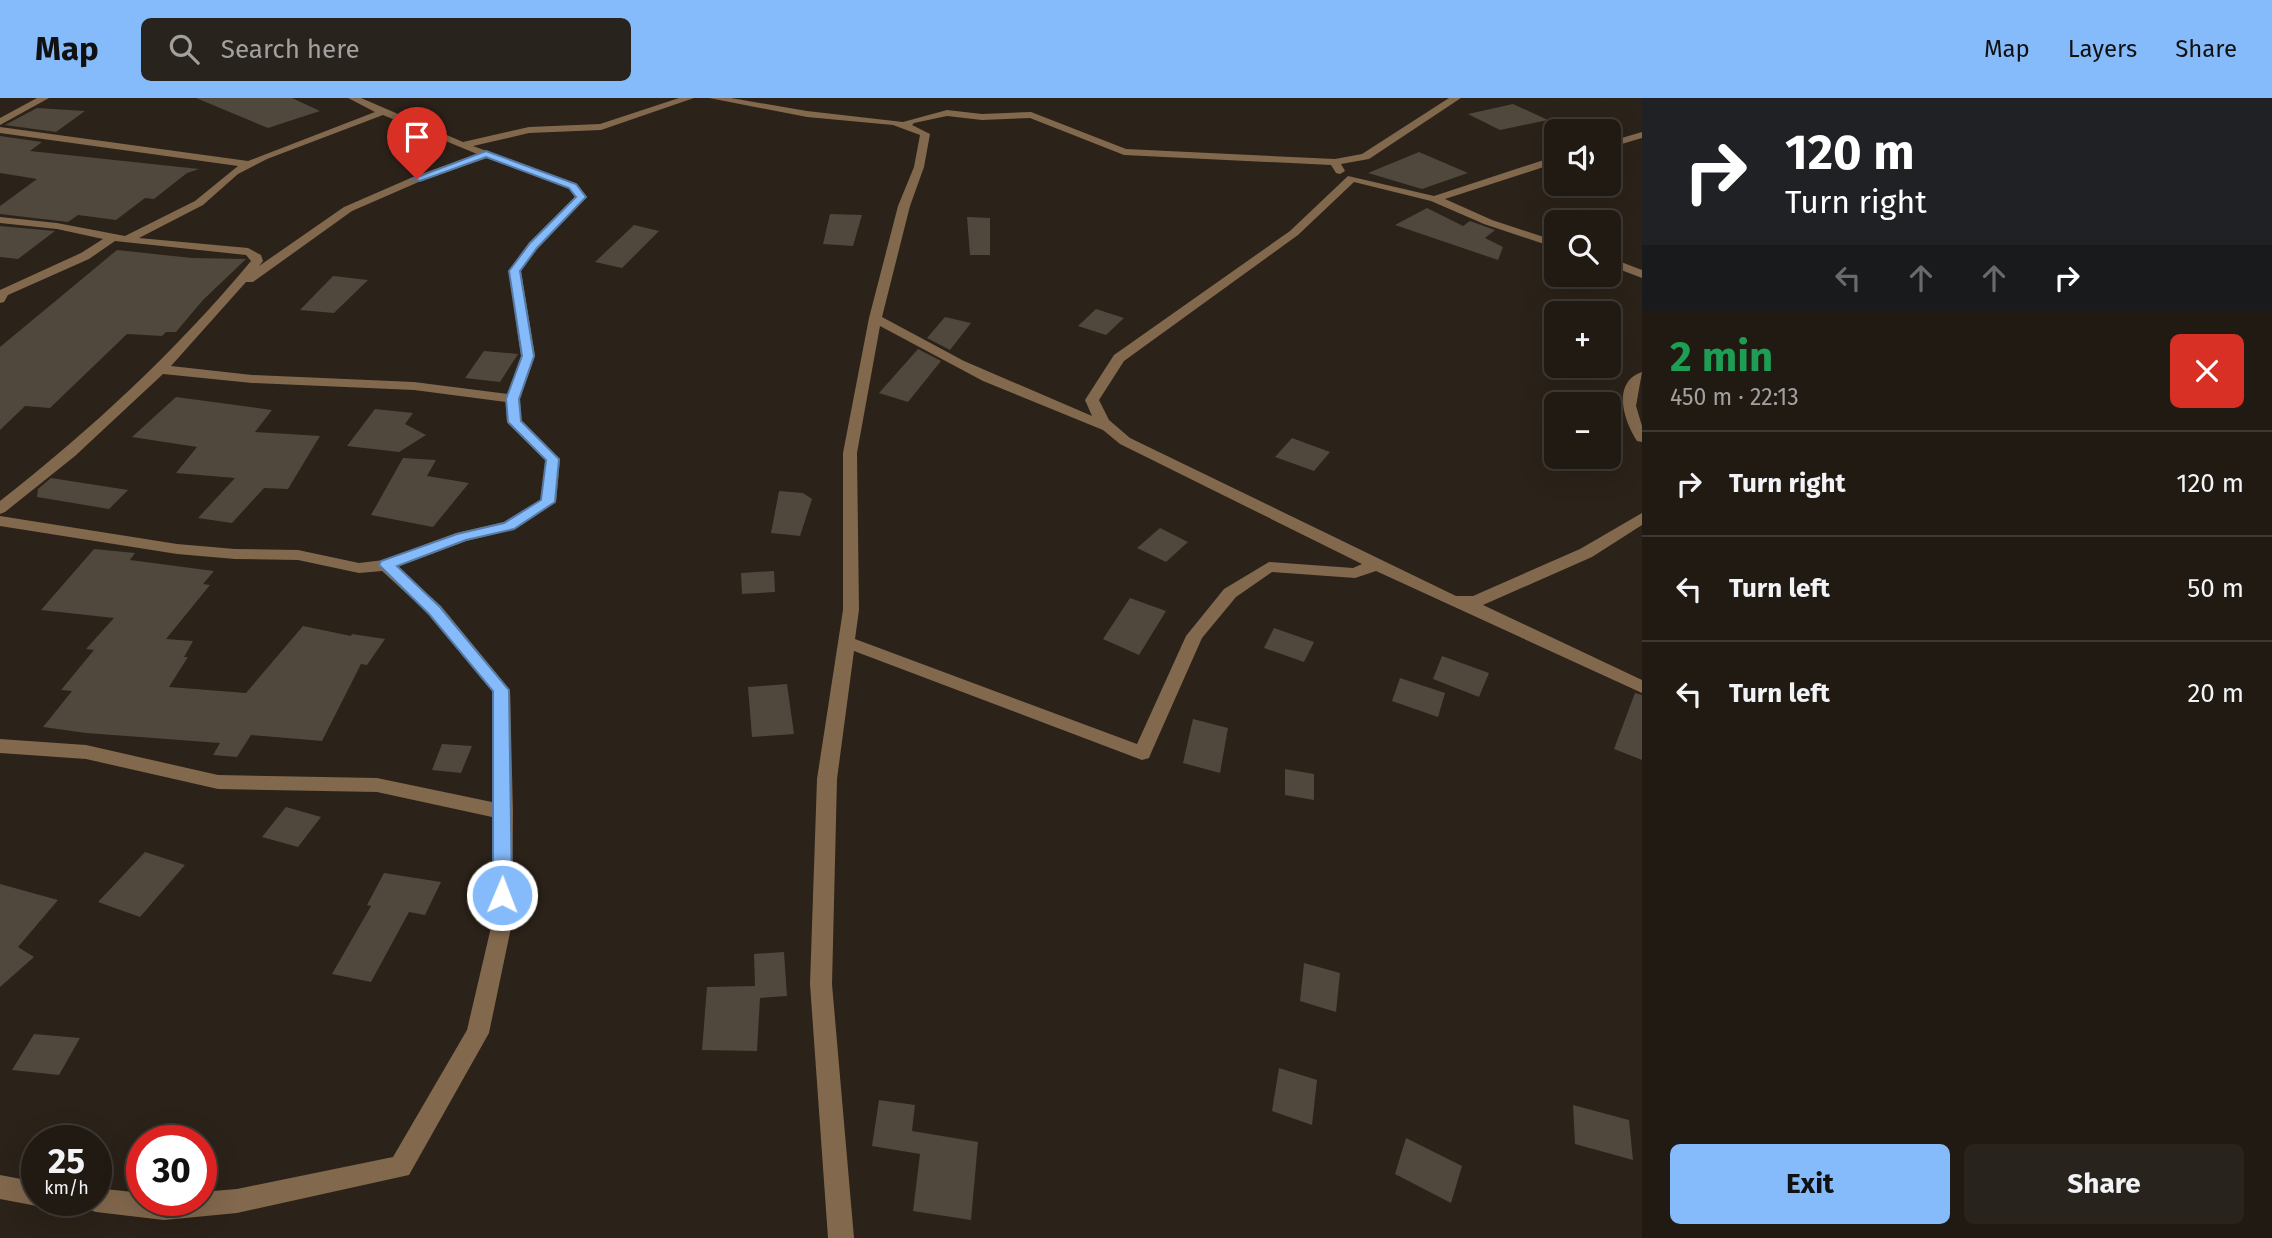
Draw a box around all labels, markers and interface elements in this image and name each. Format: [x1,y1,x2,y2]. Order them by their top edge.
search box [141,18,631,81]
text: Map [35,29,99,69]
icon: search [165,30,203,68]
text: Search here [221,34,360,65]
text: Map [1984,35,2030,63]
text: Layers [2068,35,2137,63]
text: Share [2175,35,2237,63]
pin [387,107,447,179]
icon: arrive [398,118,436,156]
map controls [1544,119,1621,469]
button: sound [1544,119,1621,196]
text: 120 m [1785,123,1915,182]
icon: right [1670,126,1761,217]
text: Turn right [1785,183,1927,221]
button: search [1544,210,1621,287]
icon: left [1829,259,1867,297]
icon: ahead [1902,259,1940,297]
icon: ahead [1975,259,2013,297]
icon: right [2048,259,2086,297]
button: + [1544,301,1621,378]
text: 2 min [1670,332,1773,382]
button: close [2170,334,2244,408]
text: 450 m · 22:13 [1670,383,1799,411]
button: − [1544,392,1621,469]
icon: right [1670,465,1708,503]
text: Turn right [1729,468,1846,499]
text: 120 m [2176,468,2244,499]
icon: left [1670,570,1708,608]
text: Turn left [1729,573,1830,604]
text: 50 m [2187,573,2244,604]
icon: left [1670,675,1708,713]
text: Turn left [1729,678,1830,709]
text: 20 m [2187,678,2244,709]
position arrow [465,858,539,932]
speed limit sign: 30 [126,1125,217,1216]
text: 25 [48,1140,85,1182]
button: Exit [1670,1144,1950,1224]
button: Share [1964,1144,2244,1224]
text: km/h [44,1177,89,1199]

